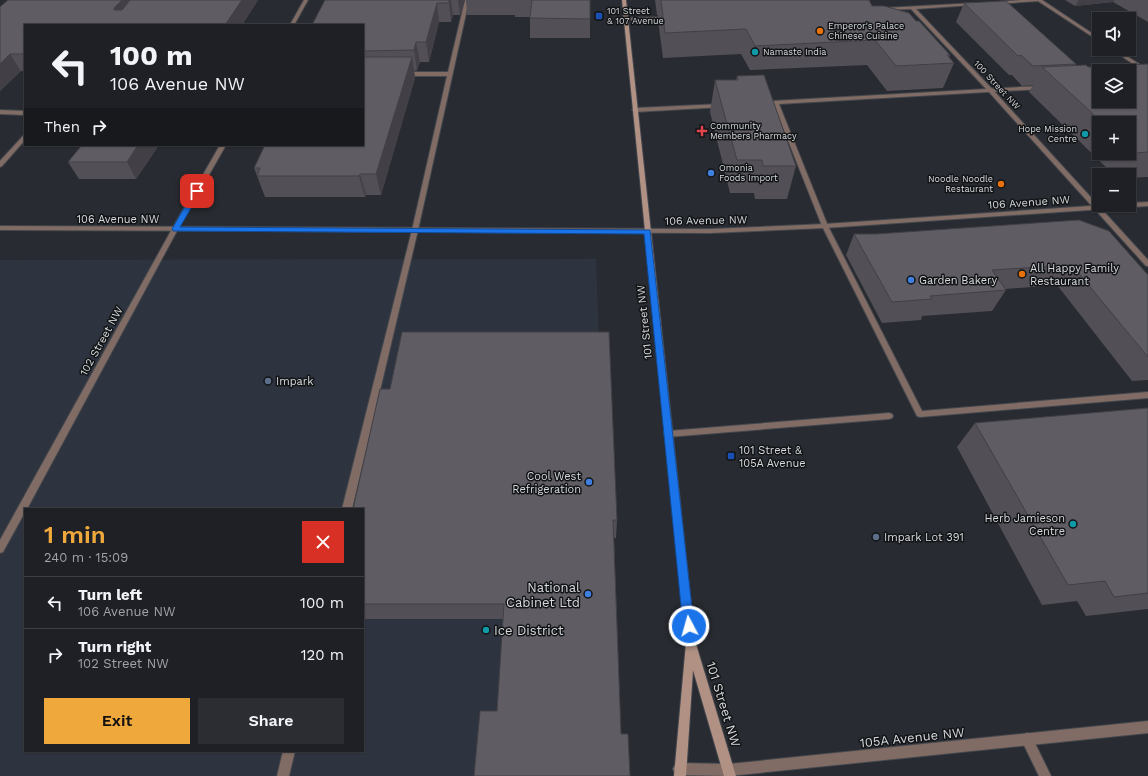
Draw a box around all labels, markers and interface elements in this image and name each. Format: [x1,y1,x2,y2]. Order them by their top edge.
place label: 101 Street & 107 Avenue [607,6,664,26]
marker: 101 Street & 107 Avenue [594,11,604,21]
map controls [1092,12,1136,212]
button: sound [1092,12,1136,56]
place label: Emperor's Palace Chinese Cuisine [828,21,904,41]
marker: Emperor's Palace Chinese Cuisine [815,26,825,36]
text: 100 m [110,39,193,72]
icon: left [44,40,96,92]
marker: Namaste India [750,47,760,57]
place label: Namaste India [763,47,826,57]
street label: 100 Street NW [972,58,1022,112]
button: layers [1092,64,1136,108]
text: 106 Avenue NW [110,73,245,94]
icon: right [88,116,110,138]
button: + [1092,116,1136,160]
text: Then [44,118,80,136]
place label: Community Members Pharmacy [710,121,797,141]
place label: Hope Mission Centre [1018,124,1077,144]
marker: Community Members Pharmacy [697,126,707,136]
marker: Hope Mission Centre [1080,129,1090,139]
place label: Omonia Foods Import [719,163,778,183]
marker: Omonia Foods Import [706,168,716,178]
button: − [1092,168,1136,212]
pin [180,174,214,208]
place label: Noodle Noodle Restaurant [928,174,993,194]
marker: Noodle Noodle Restaurant [996,179,1006,189]
icon: arrive [186,180,208,202]
street label: 106 Avenue NW [987,193,1071,212]
street label: 106 Avenue NW [77,213,160,226]
street label: 106 Avenue NW [665,213,748,228]
place label: All Happy Family Restaurant [1030,262,1119,288]
marker: All Happy Family Restaurant [1017,269,1027,279]
place label: Garden Bakery [919,274,998,287]
marker: Garden Bakery [906,275,916,285]
street label: 101 Street NW [634,284,655,360]
street label: 102 Street NW [77,304,126,378]
place label: Impark [276,375,314,388]
marker: Impark [263,376,273,386]
place label: 101 Street & 105A Avenue [739,444,806,470]
marker: 101 Street & 105A Avenue [726,451,736,461]
place label: Cool West Refrigeration [512,470,581,496]
marker: Cool West Refrigeration [584,477,594,487]
place label: Herb Jamieson Centre [985,512,1065,538]
marker: Herb Jamieson Centre [1068,519,1078,529]
text: 1 min [44,521,106,549]
button: close [302,521,344,563]
place label: Impark Lot 391 [884,531,964,544]
marker: Impark Lot 391 [871,532,881,542]
text: 240 m · 15:09 [44,550,128,565]
place label: National Cabinet Ltd [506,580,580,610]
text: Turn left [78,586,142,604]
marker: National Cabinet Ltd [583,589,593,599]
icon: left [44,592,66,614]
text: 100 m [300,594,344,612]
text: 106 Avenue NW [78,604,175,619]
position arrow [668,605,710,647]
place label: Ice District [494,623,564,638]
marker: Ice District [481,625,491,635]
text: Turn right [78,638,151,656]
icon: right [44,644,66,666]
text: 120 m [301,646,344,664]
text: 102 Street NW [78,656,169,671]
street label: 101 Street NW [703,660,744,749]
button: Exit [44,698,190,744]
button: Share [198,698,344,744]
street label: 105A Avenue NW [859,724,966,750]

